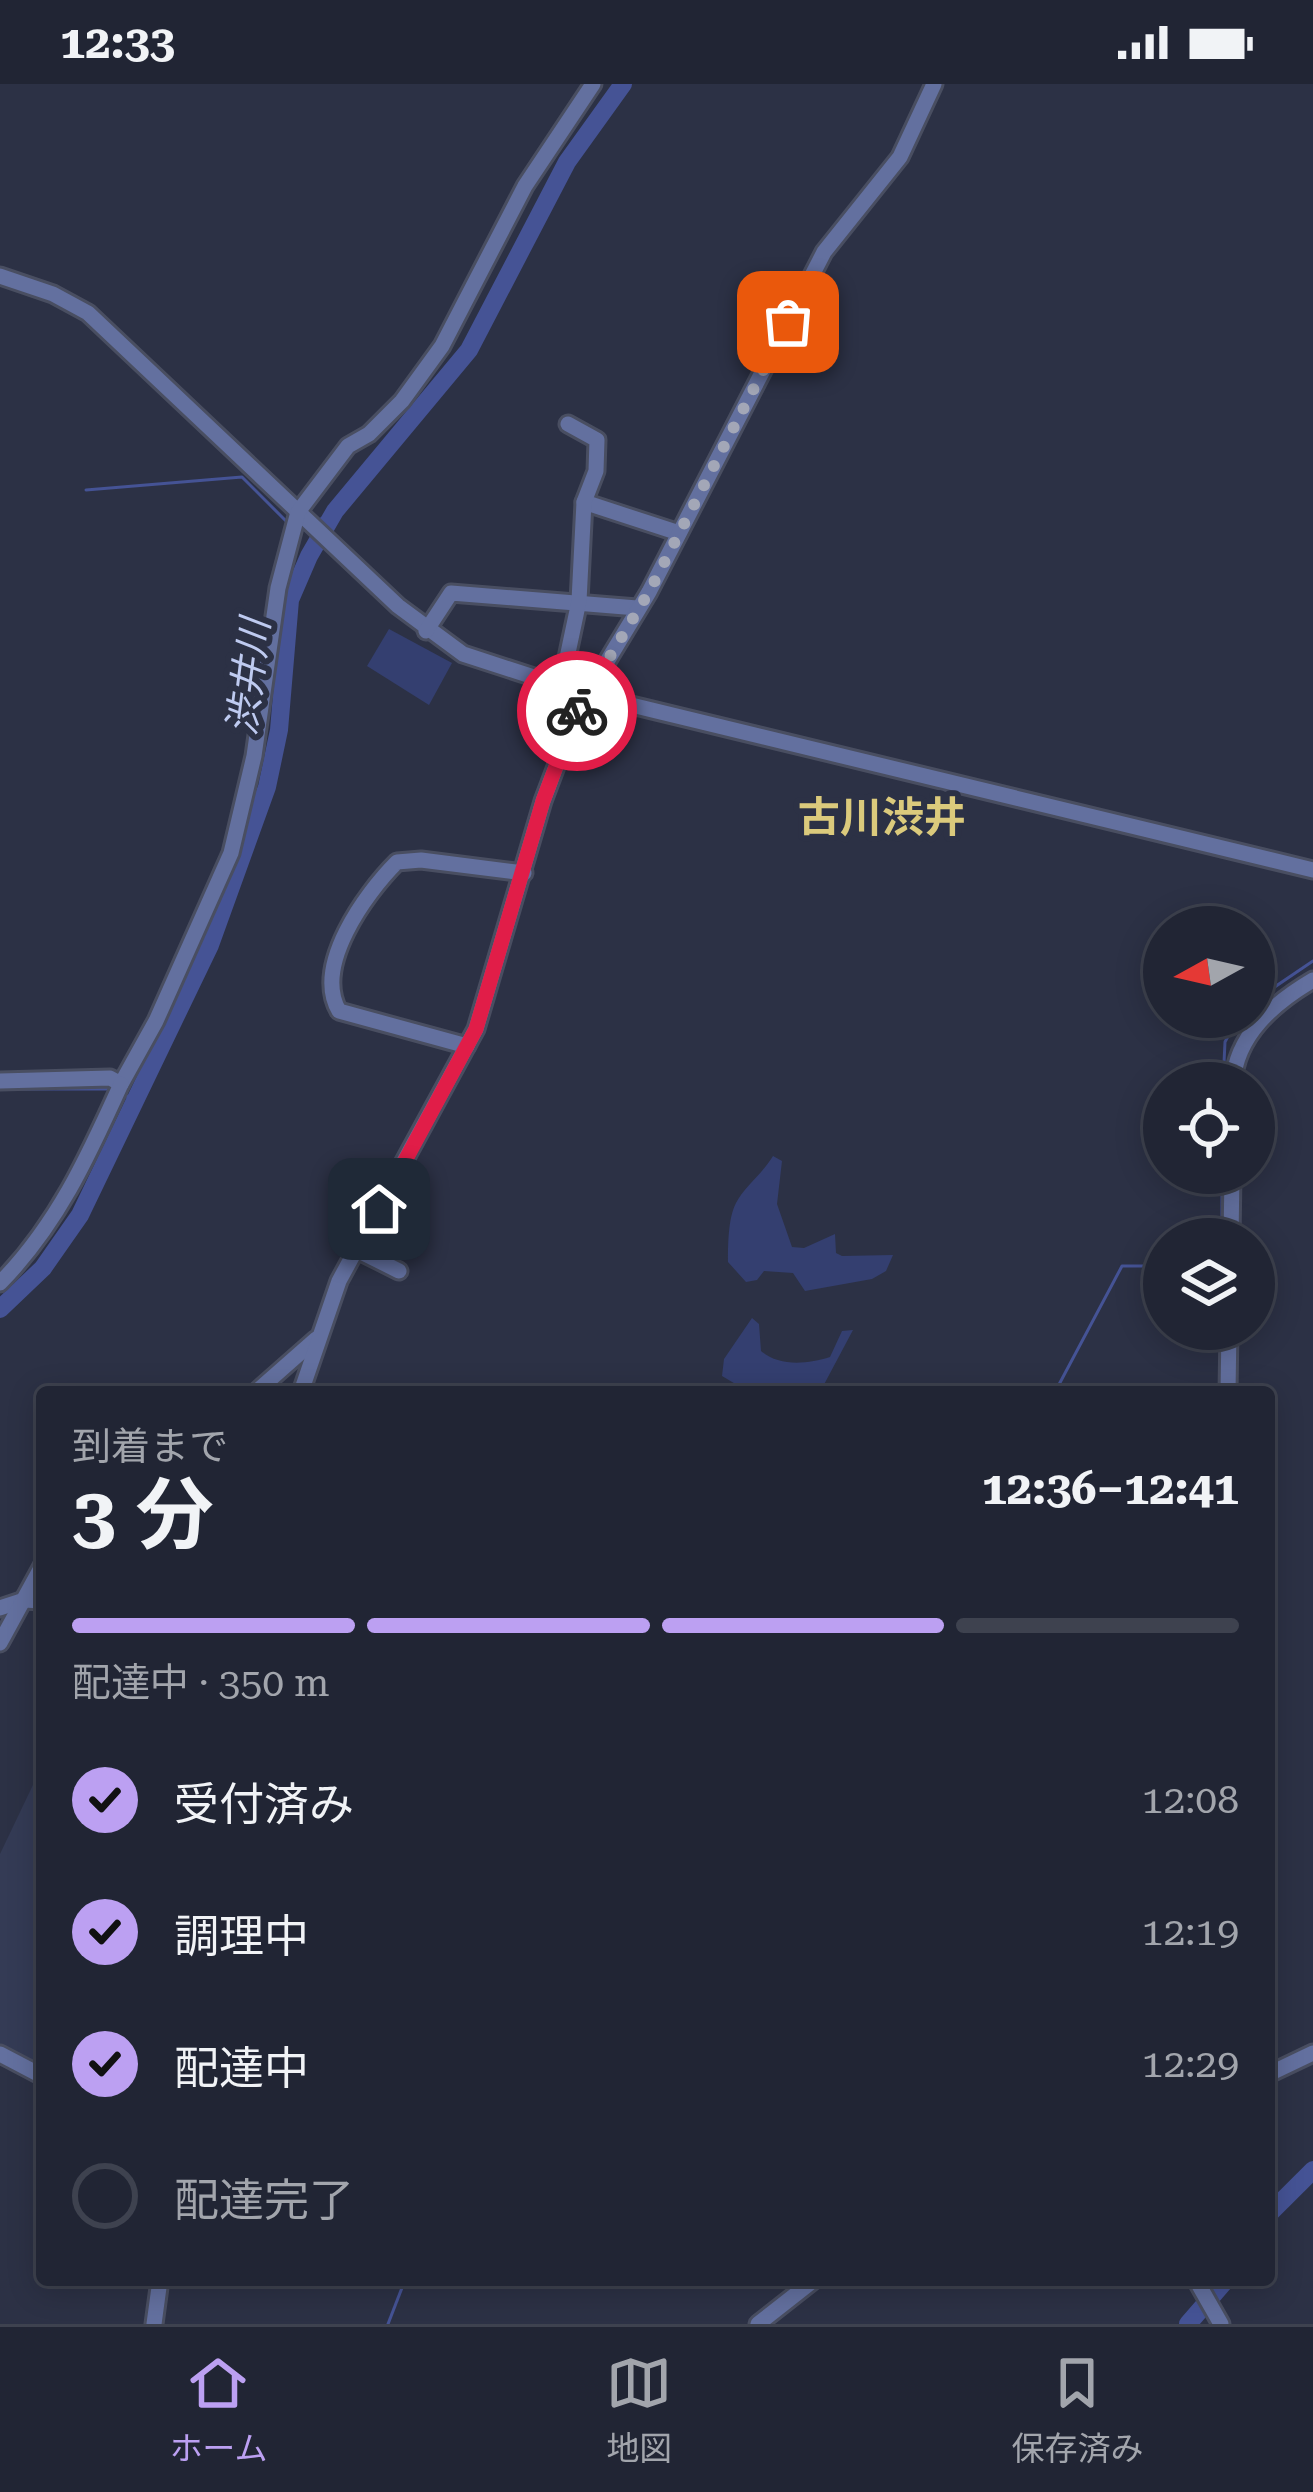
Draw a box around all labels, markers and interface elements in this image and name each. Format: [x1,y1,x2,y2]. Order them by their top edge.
text: 12:33 [60,16,175,69]
pin [737,271,839,373]
icon: bag [755,289,821,355]
water label: 渋井川 [219,612,279,738]
courier [517,651,637,771]
icon: bike [544,678,610,744]
district label: 古川渋井 [798,793,966,842]
north arrow [1143,906,1275,1038]
map controls [1143,906,1275,1350]
button: locate [1143,1062,1275,1194]
pin [328,1158,430,1260]
icon: home [346,1176,412,1242]
button: layers [1143,1218,1275,1350]
text: 到着まで [72,1424,228,1470]
text: 12:36–12:41 [982,1462,1239,1515]
text: 3 分 [72,1470,213,1561]
text: 配達中 · 350 m [72,1660,330,1706]
icon: check [72,1767,138,1833]
text: 12:08 [1142,1777,1239,1823]
text: 受付済み [174,1778,354,1831]
icon: check [72,1899,138,1965]
text: 12:19 [1142,1909,1239,1955]
text: 調理中 [174,1910,309,1963]
icon: check [72,2031,138,2097]
text: 12:29 [1142,2041,1239,2087]
text: 配達中 [174,2042,309,2095]
text: 配達完了 [174,2174,354,2227]
tab: ホーム [169,2350,268,2470]
tab: 地図 [606,2350,672,2470]
tab: 保存済み [1011,2350,1143,2470]

